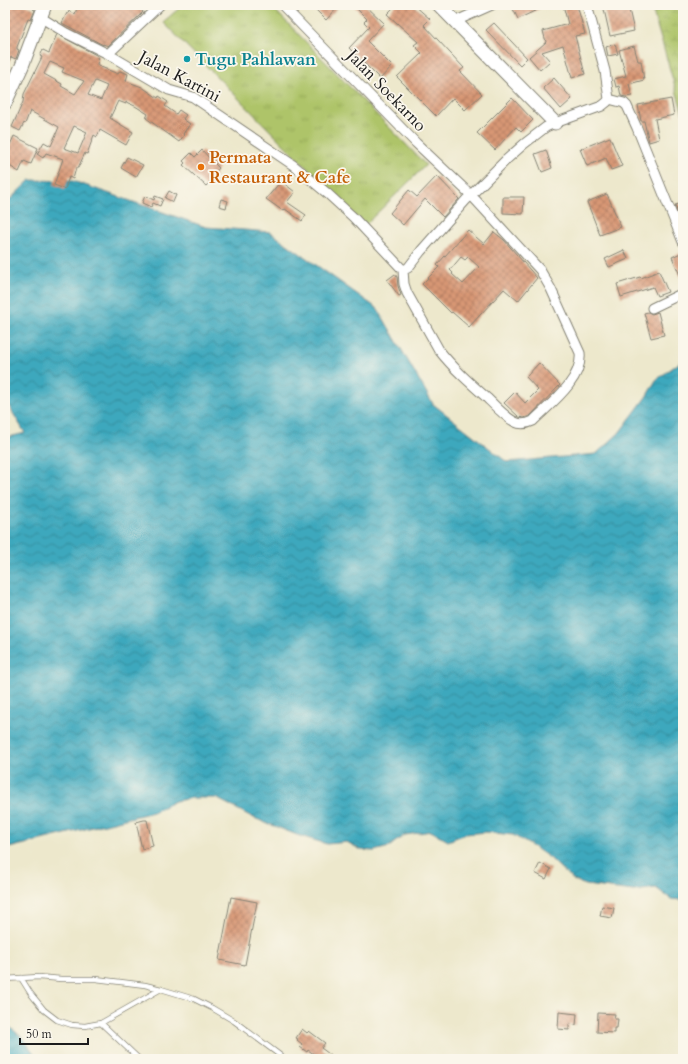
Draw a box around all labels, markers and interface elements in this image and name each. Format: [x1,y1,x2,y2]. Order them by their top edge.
street label: Jalan Soekarno [339,42,432,136]
street label: Jalan Kartini [132,44,225,108]
place label: Tugu Pahlawan [195,48,316,71]
marker: Tugu Pahlawan [182,54,192,64]
place label: Permata Restaurant & Cafe [209,146,350,189]
marker: Permata Restaurant & Cafe [196,162,206,172]
scale bar [20,1020,88,1046]
text: 50 m [26,1026,53,1042]

